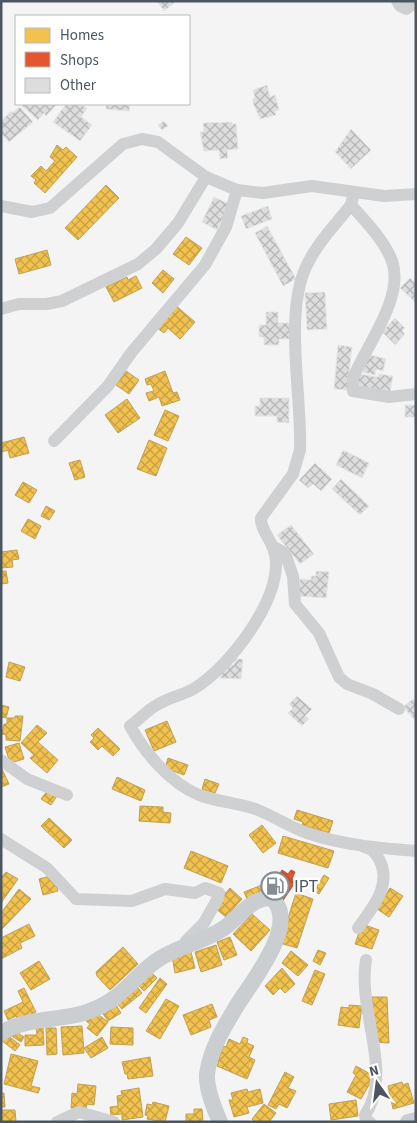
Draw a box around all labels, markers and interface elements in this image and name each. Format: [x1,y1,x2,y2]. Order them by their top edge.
legend [15,15,190,105]
text: Homes [60,25,104,46]
text: Shops [60,50,99,71]
text: Other [60,75,97,96]
fuel station icon: IPT [260,871,290,901]
place label: IPT [294,874,318,899]
north arrow [352,1058,402,1108]
text: N [367,1061,381,1082]

